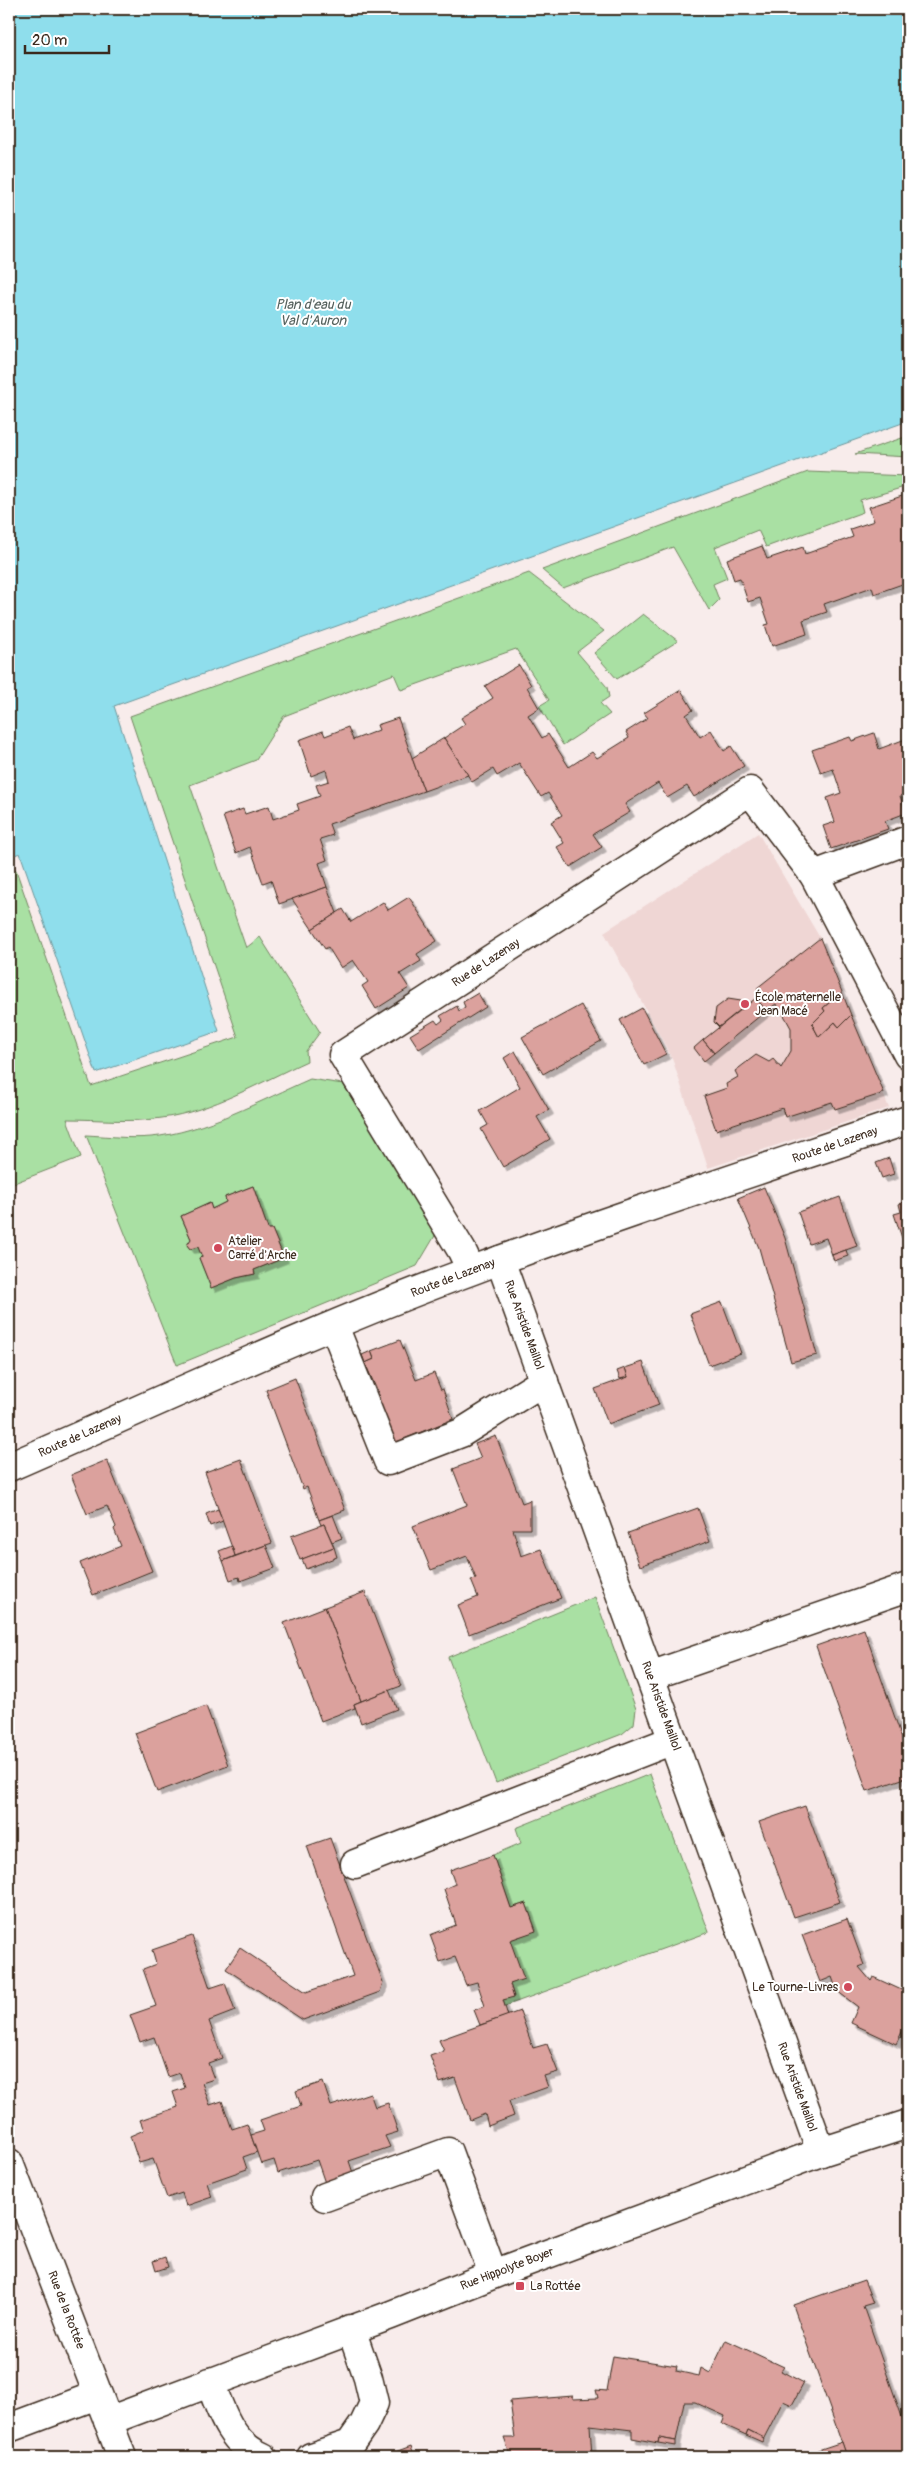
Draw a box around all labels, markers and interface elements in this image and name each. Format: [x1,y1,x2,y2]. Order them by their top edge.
scale bar [25,22,109,54]
text: 20 m [32,31,67,50]
water label: Plan d'eau du Val d'Auron [276,296,351,329]
street label: Rue de Lazenay [449,936,523,990]
place label: École maternelle Jean Macé [755,989,841,1019]
marker: École maternelle Jean Macé [739,998,751,1010]
street label: Route de Lazenay [790,1123,880,1167]
place label: Atelier Carré d'Arche [228,1234,297,1263]
marker: Atelier Carré d'Arche [212,1242,224,1254]
street label: Route de Lazenay [409,1255,497,1301]
street label: Rue Aristide Maillol [501,1278,547,1372]
street label: Route de Lazenay [36,1411,124,1461]
street label: Rue Aristide Maillol [638,1659,684,1753]
place label: Le Tourne-Livres [752,1980,839,1995]
marker: Le Tourne-Livres [842,1981,854,1993]
street label: Rue Aristide Maillol [774,2040,820,2134]
street label: Rue Hippolyte Boyer [458,2244,556,2294]
street label: Rue de la Rottée [44,2269,88,2351]
place label: La Rottée [530,2279,580,2294]
marker: La Rottée [514,2280,526,2292]

